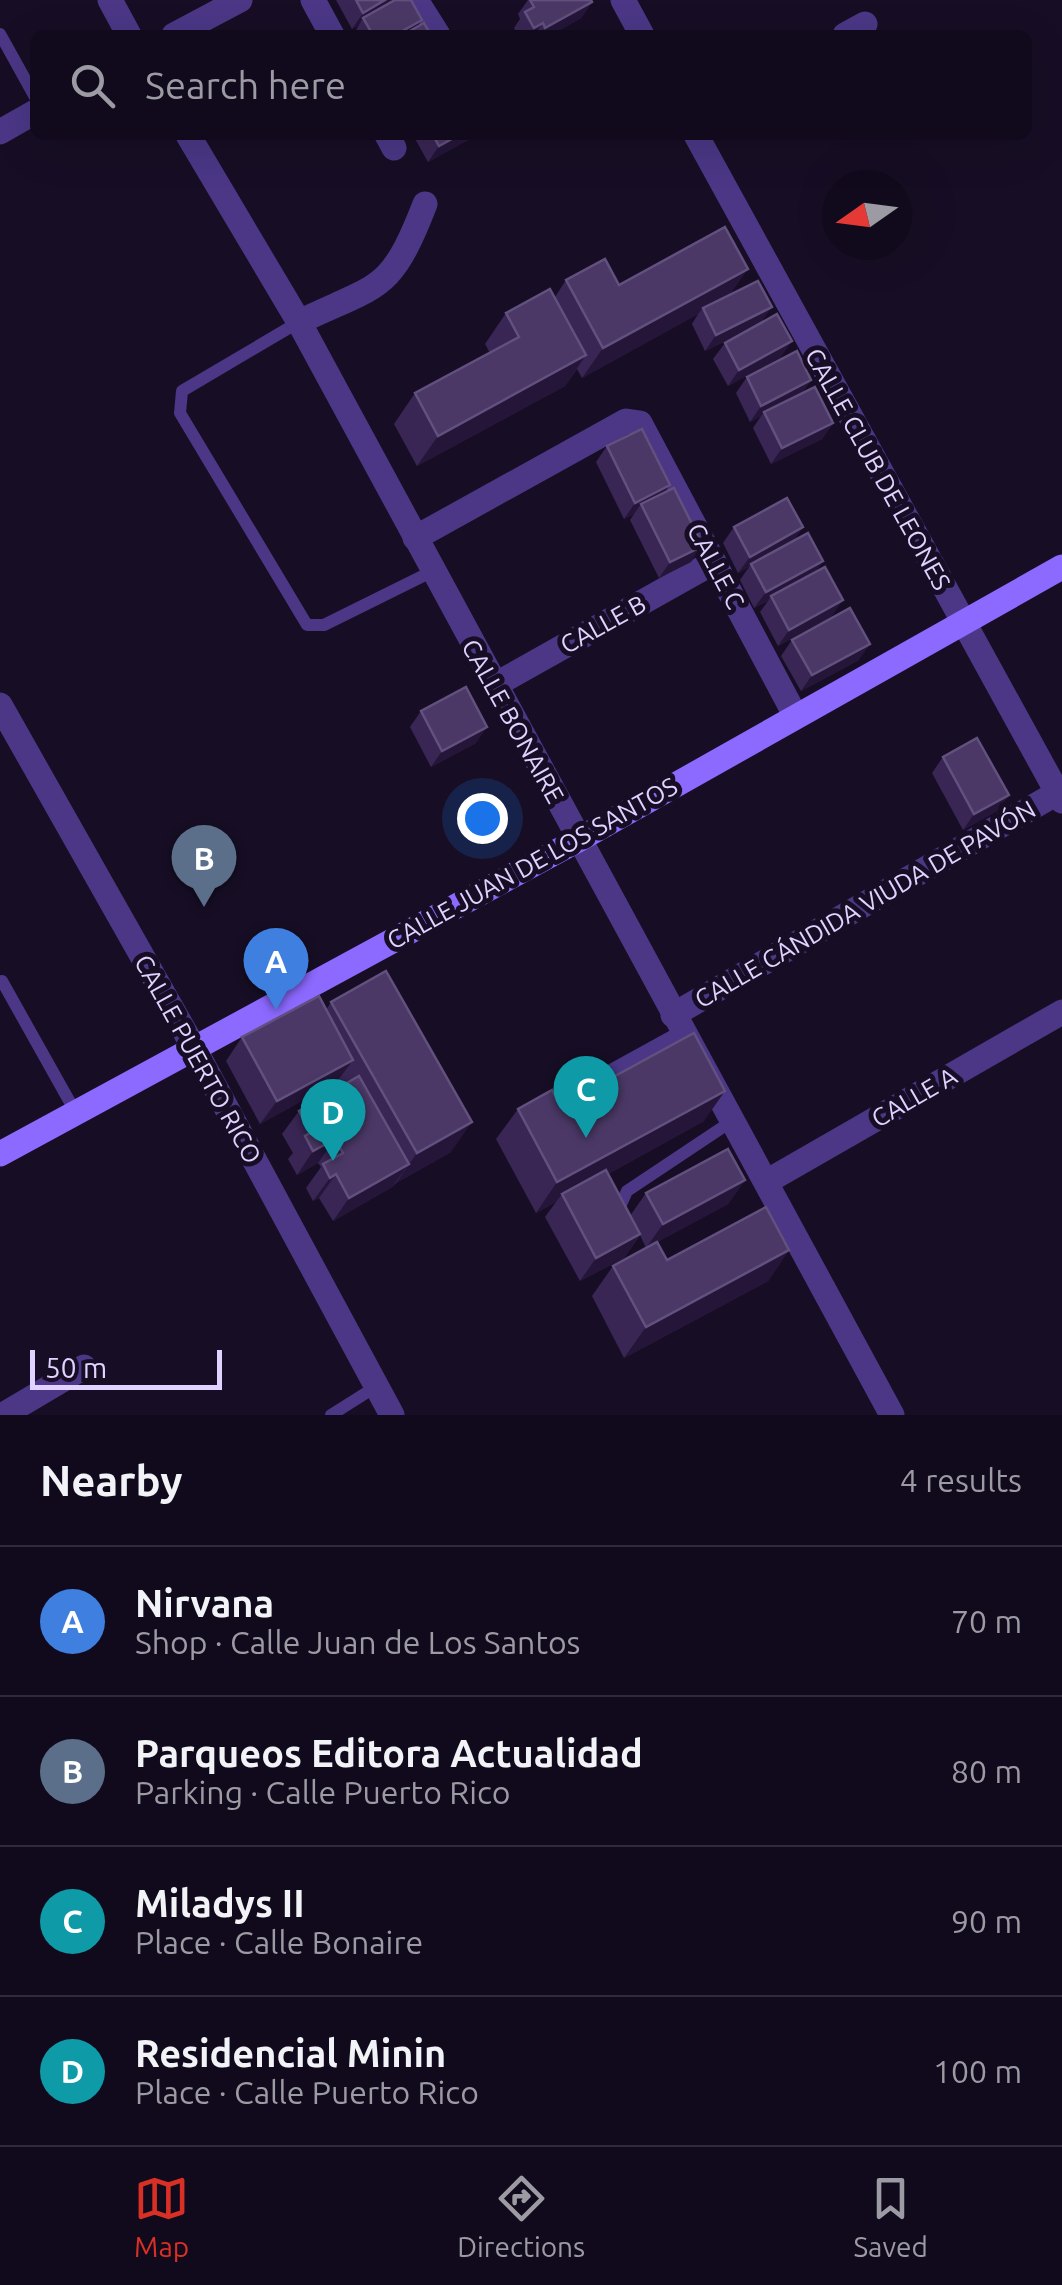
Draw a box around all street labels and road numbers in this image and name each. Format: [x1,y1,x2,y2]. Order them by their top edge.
street label: CALLE CLUB DE LEONES [800,343,956,595]
street label: CALLE C [682,519,750,613]
street label: CALLE B [555,589,651,659]
street label: CALLE BONAIRE [456,634,570,808]
street label: CALLE JUAN DE LOS SANTOS [382,771,682,955]
street label: CALLE CÁNDIDA VIUDA DE PAVÓN [690,795,1040,1013]
street label: CALLE PUERTO RICO [129,950,267,1168]
street label: CALLE A [866,1061,962,1133]

